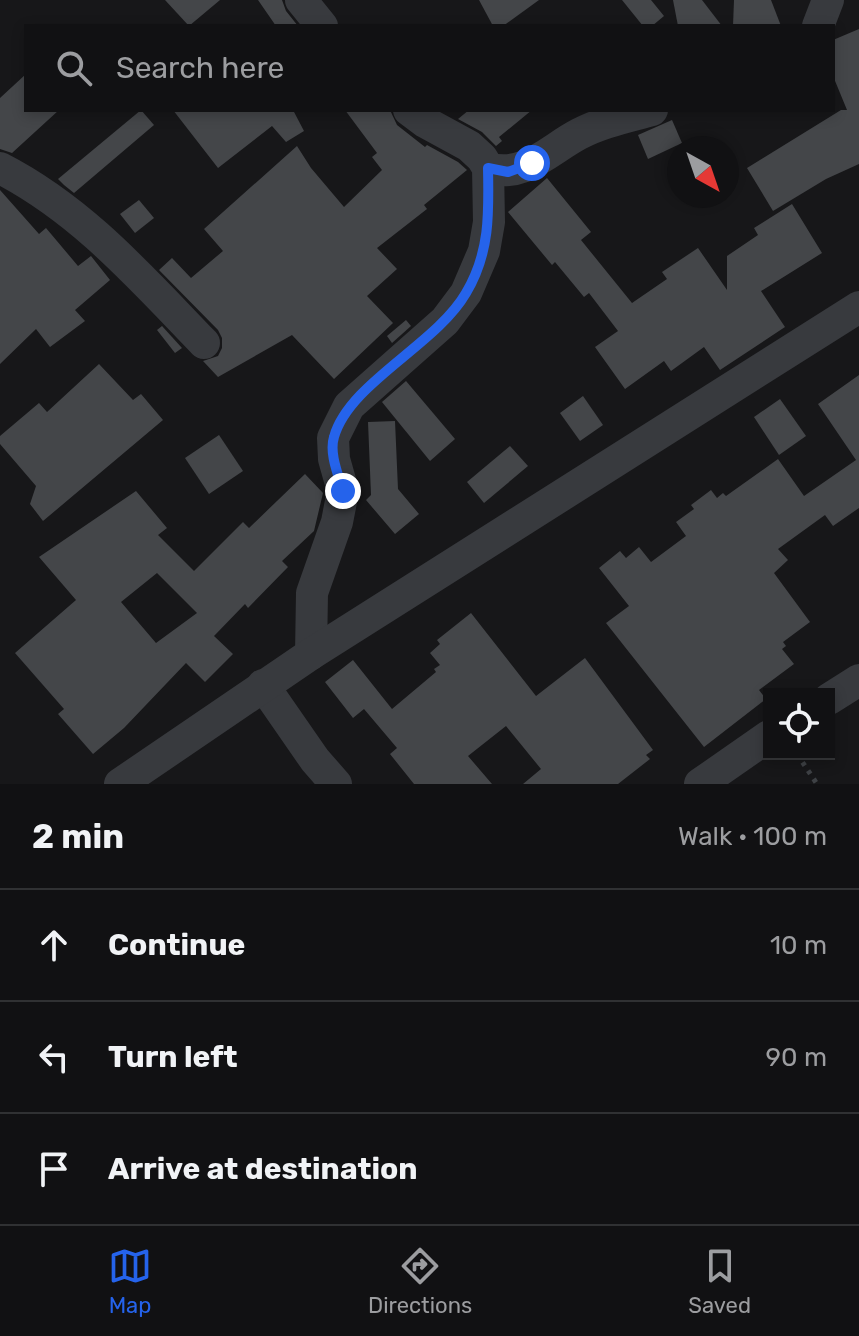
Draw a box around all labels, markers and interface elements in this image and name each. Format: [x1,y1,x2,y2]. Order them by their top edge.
search box [24,24,835,112]
icon: search [52,46,96,90]
text: Search here [116,50,284,86]
north arrow [667,136,739,208]
route start [514,145,550,181]
route end [325,473,361,509]
map controls [763,688,835,760]
button: locate [763,688,835,760]
text: 2 min [32,816,124,857]
text: Walk · 100 m [678,821,827,852]
icon: ahead [32,923,76,967]
text: Continue [108,927,245,963]
text: 10 m [770,930,827,961]
icon: left [32,1035,76,1079]
text: Turn left [108,1039,238,1075]
text: 90 m [766,1042,827,1073]
icon: arrive [32,1147,76,1191]
text: Arrive at destination [108,1151,418,1187]
tab: Map [108,1244,152,1319]
tab: Directions [368,1244,472,1319]
tab: Saved [688,1244,751,1319]

